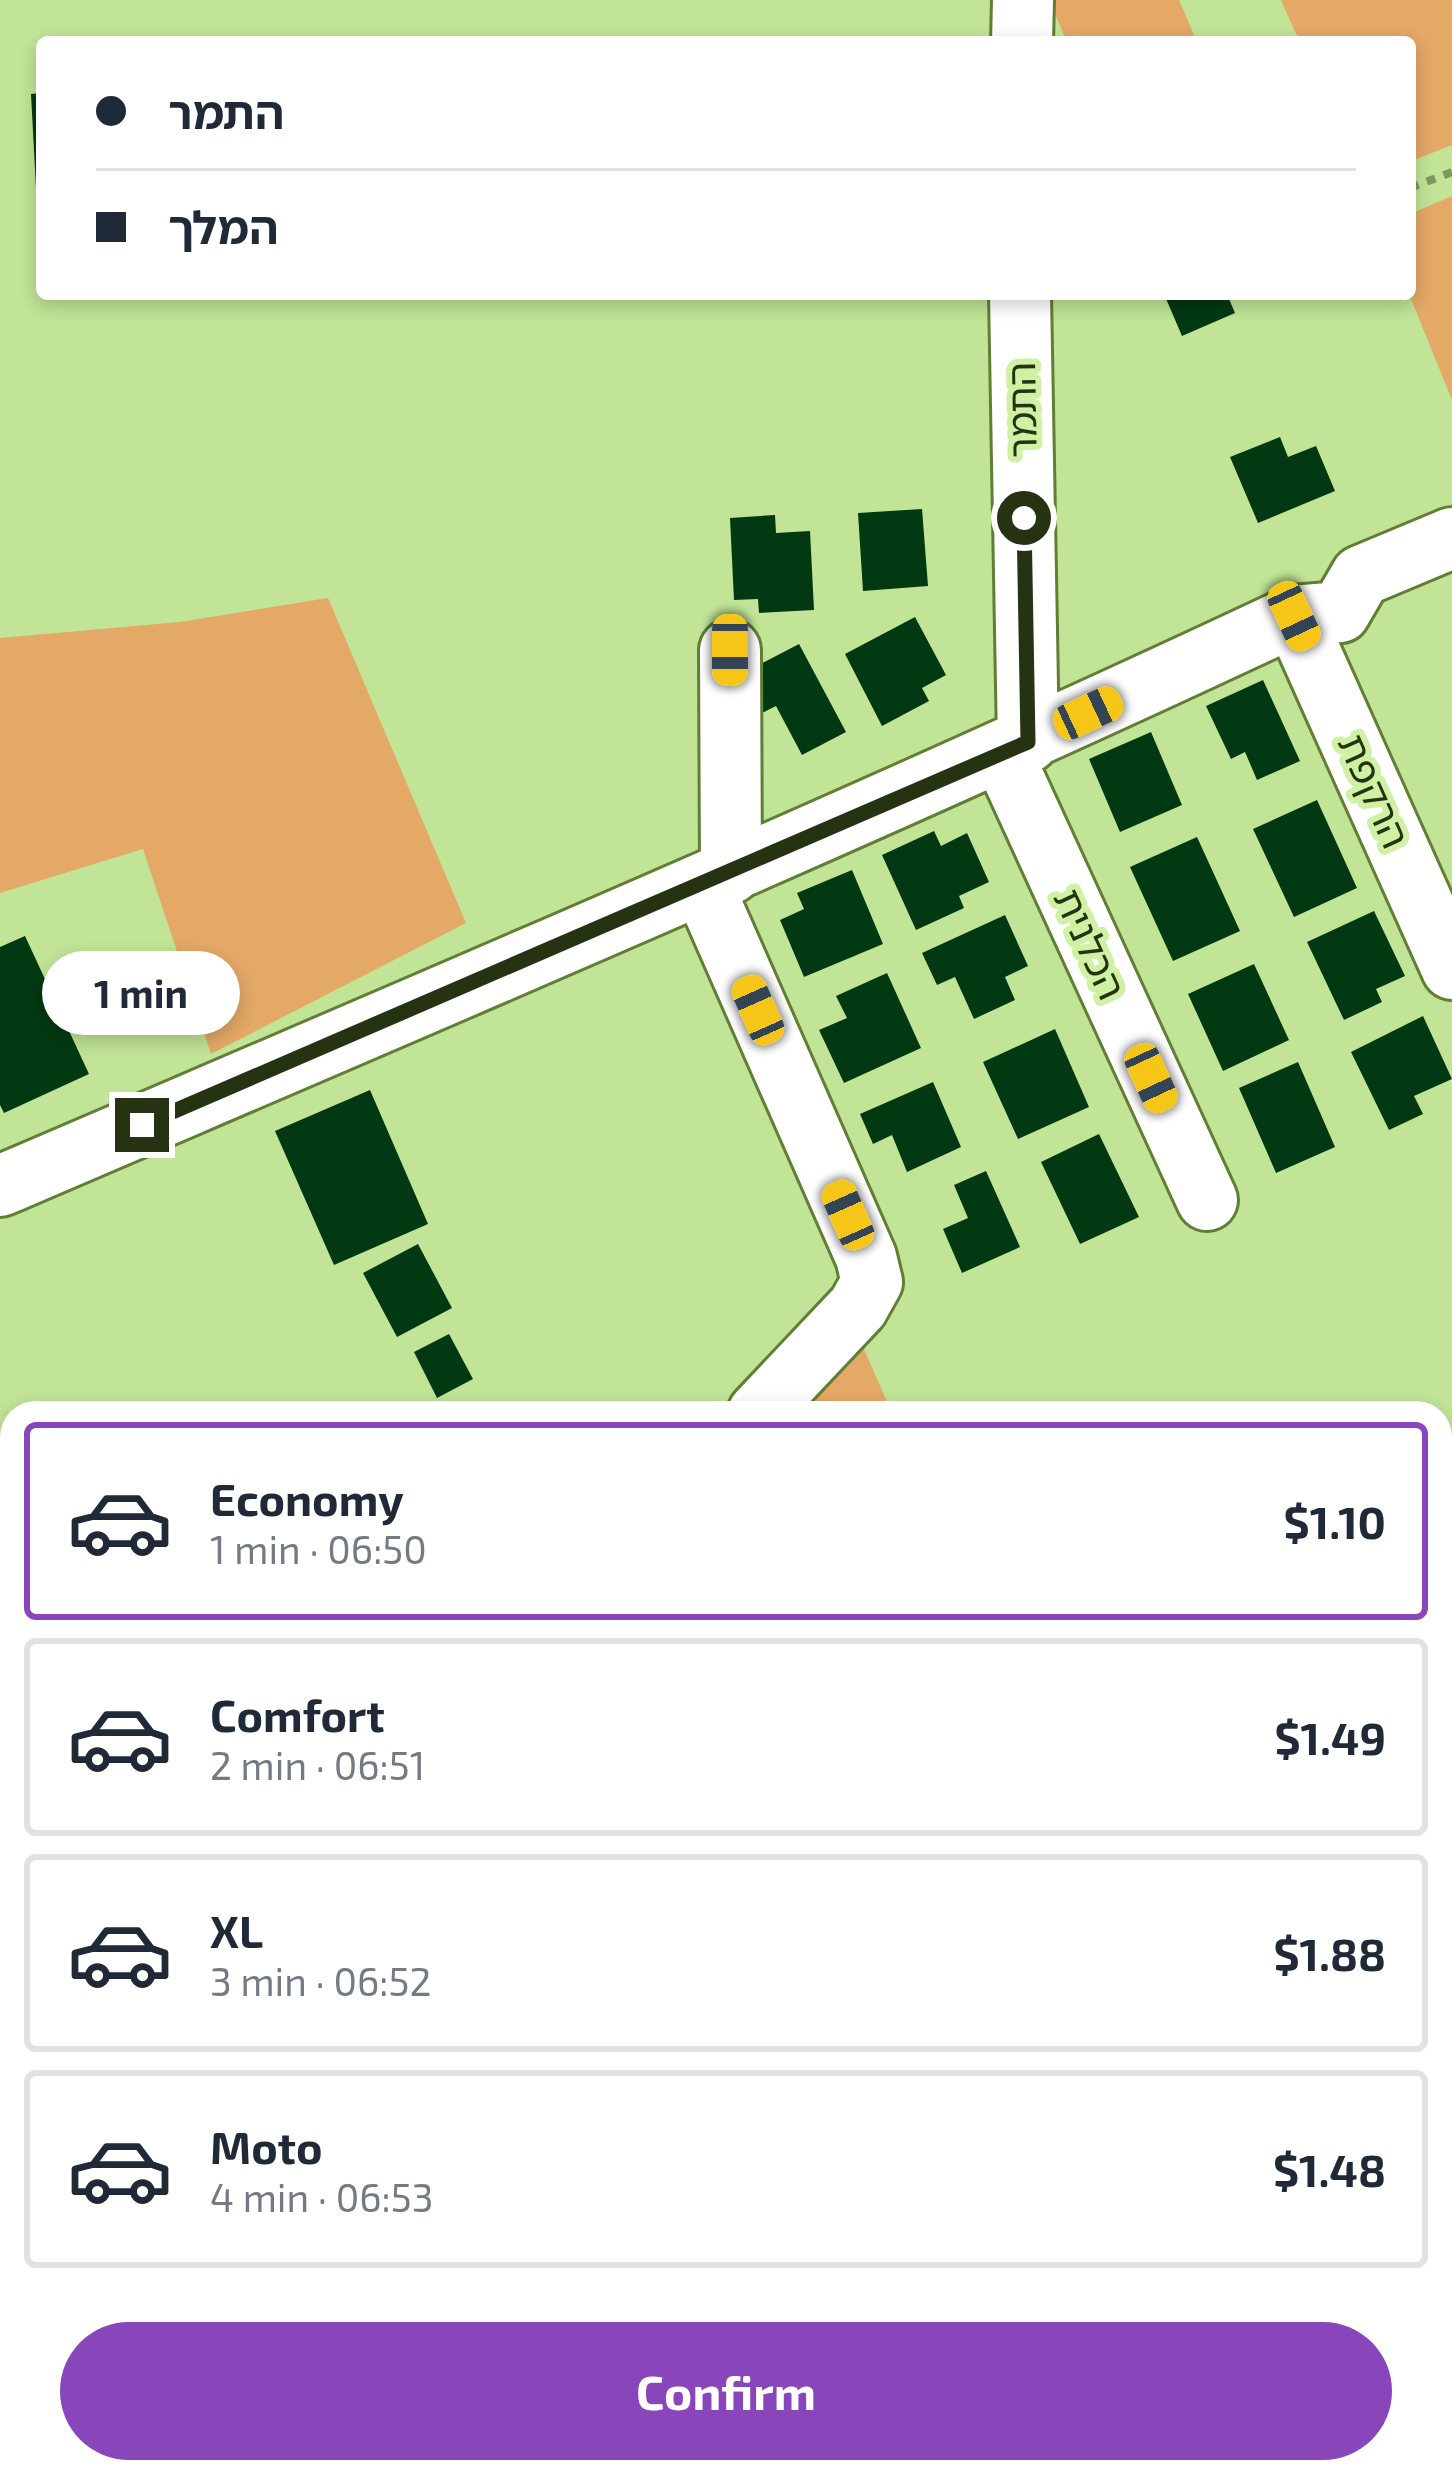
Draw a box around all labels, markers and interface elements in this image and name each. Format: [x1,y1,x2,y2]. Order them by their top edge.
text: התמר [168,84,284,138]
text: המלך [168,199,279,253]
street label: התמר [996,362,1045,458]
route start [997,491,1051,545]
car [1262,576,1326,656]
car [712,614,748,686]
car [1048,681,1128,745]
street label: הרקפת [1330,726,1421,855]
street label: הכלנית [1045,881,1137,1006]
callout: 1 min [43,951,241,1035]
text: 1 min [94,969,188,1016]
car [727,970,789,1050]
car [1119,1038,1183,1118]
route end [115,1098,169,1152]
car [817,1175,879,1255]
icon: car [66,1467,174,1575]
text: Economy [210,1471,404,1525]
text: $1.10 [1284,1494,1386,1548]
text: 1 min · 06:50 [210,1525,427,1572]
icon: car [66,1683,174,1791]
text: Comfort [210,1687,385,1741]
text: $1.49 [1274,1710,1386,1764]
text: 2 min · 06:51 [210,1741,425,1788]
icon: car [66,1899,174,2007]
text: XL [210,1903,263,1957]
text: $1.88 [1273,1926,1386,1980]
text: 3 min · 06:52 [210,1957,431,2004]
icon: car [66,2115,174,2223]
text: Moto [210,2119,323,2173]
text: $1.48 [1273,2142,1386,2196]
text: 4 min · 06:53 [210,2173,433,2220]
button: Confirm [60,2322,1392,2460]

